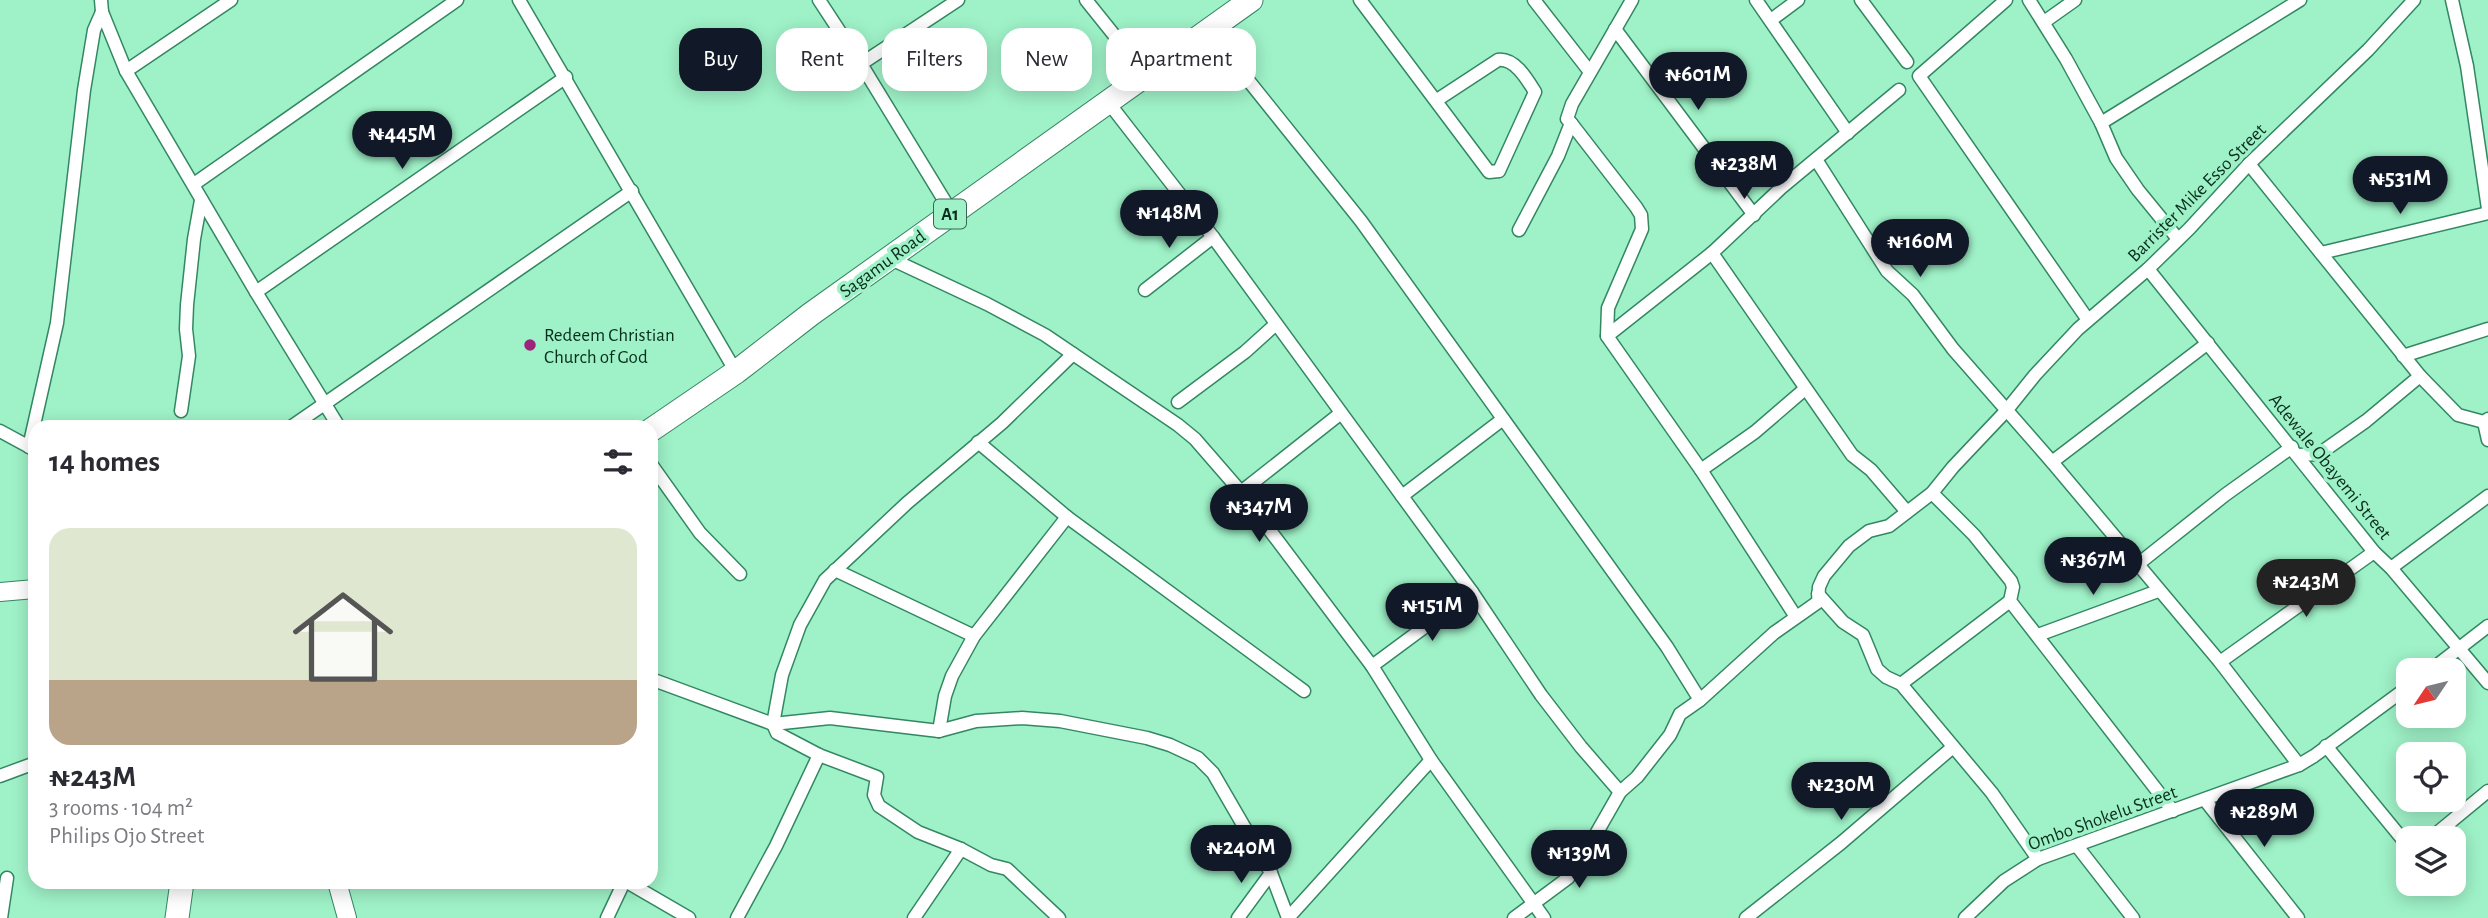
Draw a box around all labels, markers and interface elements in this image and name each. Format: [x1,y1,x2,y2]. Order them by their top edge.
chip: Buy [679,28,762,91]
chip: Rent [776,28,868,91]
chip: Filters [882,28,987,91]
chip: New [1001,28,1092,91]
chip: Apartment [1106,28,1256,91]
pin: ₦601M [1649,52,1747,112]
text: ₦601M [1665,63,1731,86]
pin: ₦445M [353,111,451,171]
street label: Barrister Mike Esso Street [2124,120,2270,266]
text: ₦445M [368,122,436,145]
pin: ₦238M [1695,142,1793,201]
text: ₦238M [1711,152,1777,175]
pin: ₦531M [2351,156,2449,216]
text: ₦531M [2369,167,2431,190]
pin: ₦148M [1120,190,1218,250]
road number: A1 [934,200,966,229]
text: ₦148M [1136,201,1202,224]
pin: ₦160M [1871,219,1969,279]
street label: Sagamu Road [837,227,929,302]
text: ₦160M [1887,230,1953,253]
place label: Redeem Christian Church of God [544,326,675,367]
marker: Redeem Christian Church of God [522,337,538,353]
street label: Adewale Obayemi Street [2265,390,2394,544]
icon: filters [599,443,637,481]
text: 14 homes [49,447,160,477]
pin: ₦347M [1210,484,1308,544]
text: ₦347M [1226,495,1292,518]
pin: ₦367M [2044,538,2142,597]
text: ₦367M [2060,548,2126,571]
pin: ₦243M [2257,560,2355,619]
text: ₦243M [2273,570,2339,593]
icon: home [280,574,406,700]
pin: ₦151M [1383,584,1481,643]
text: ₦151M [1401,594,1463,617]
north arrow [2396,658,2466,728]
map controls [2396,658,2466,896]
button: locate [2396,742,2466,812]
text: ₦243M [49,762,136,792]
pin: ₦230M [1792,762,1890,822]
text: ₦230M [1807,773,1875,796]
street label: Ombo Shokelu Street [2026,783,2179,854]
pin: ₦289M [2215,790,2313,849]
text: 3 rooms · 104 m² [49,797,193,820]
text: ₦289M [2230,800,2298,823]
text: Philips Ojo Street [49,825,204,848]
pin: ₦240M [1192,826,1290,885]
button: layers [2396,826,2466,896]
pin: ₦139M [1530,830,1628,890]
text: ₦240M [1207,836,1275,859]
text: ₦139M [1547,841,1611,864]

